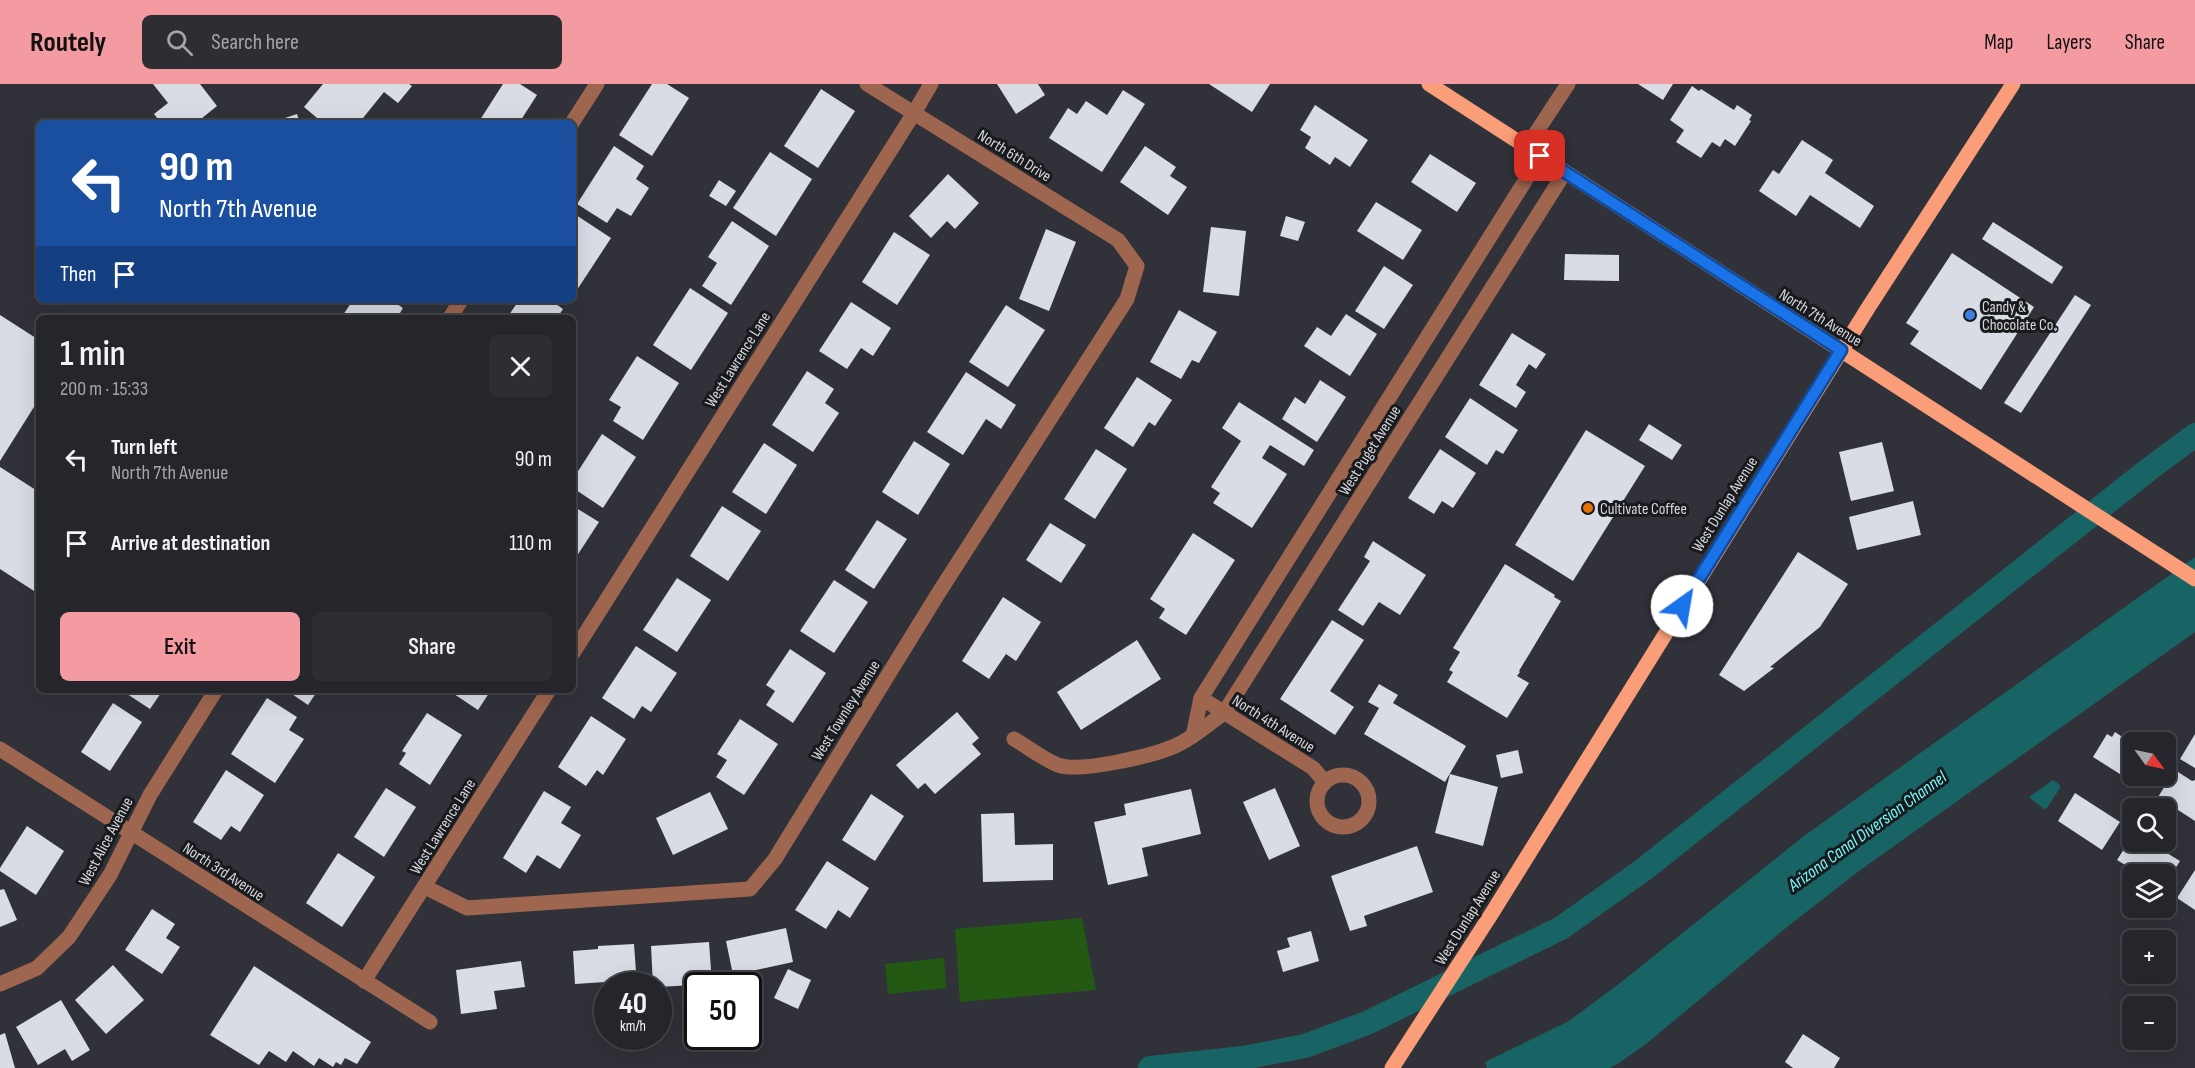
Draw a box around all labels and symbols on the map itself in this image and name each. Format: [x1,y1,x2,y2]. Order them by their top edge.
street label: North 6th Drive [974,126,1054,186]
pin [1514,130,1565,181]
street label: North 7th Avenue [1775,285,1865,351]
place label: Candy & Chocolate Co. [1982,298,2056,335]
marker: Candy & Chocolate Co. [1963,308,1977,322]
street label: West Lawrence Lane [701,309,775,411]
street label: West Puget Avenue [1335,402,1405,499]
street label: West Dunlap Avenue [1688,454,1762,556]
place label: Cultivate Coffee [1600,500,1687,519]
marker: Cultivate Coffee [1581,501,1595,515]
position arrow [1650,574,1714,638]
street label: West Townley Avenue [808,657,885,764]
street label: North 4th Avenue [1228,691,1318,757]
north arrow [2122,732,2176,786]
water label: Arizona Canal Diversion Channel [1783,766,1951,897]
street label: West Lawrence Lane [406,776,480,878]
street label: West Alice Avenue [75,794,138,889]
street label: North 3rd Avenue [179,839,267,906]
street label: West Dunlap Avenue [1431,867,1505,969]
speed limit sign: 50 [684,972,762,1050]

